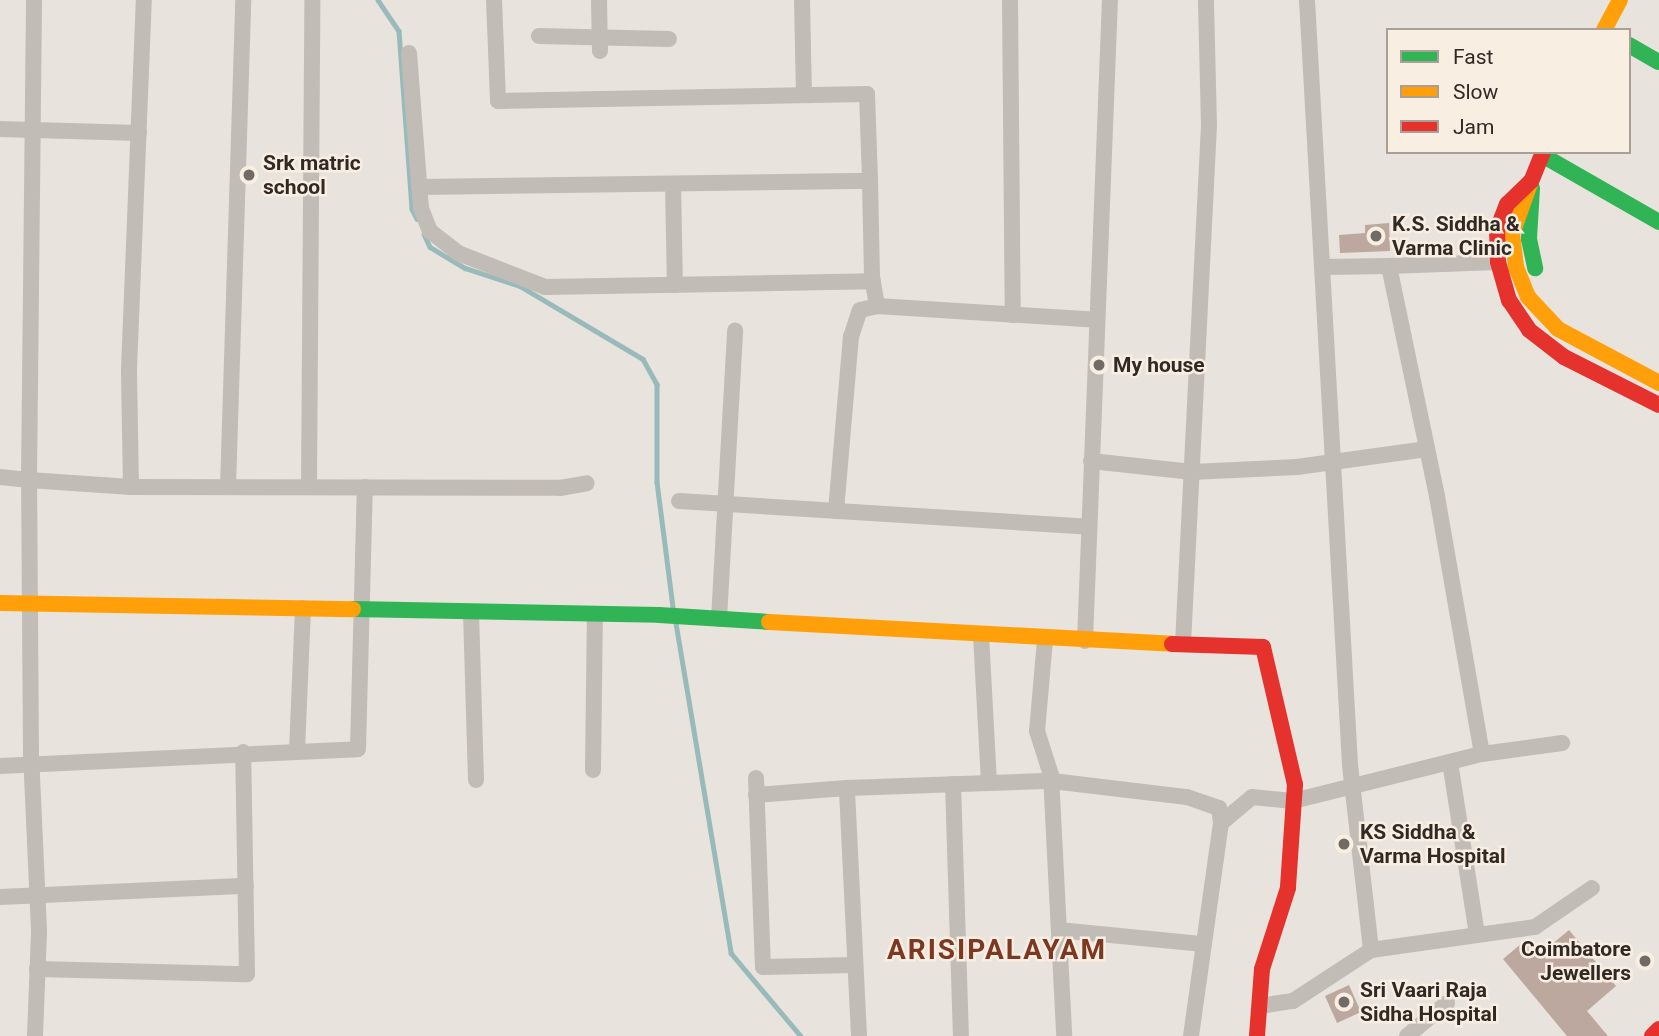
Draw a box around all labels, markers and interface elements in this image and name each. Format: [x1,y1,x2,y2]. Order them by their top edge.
legend [1386,28,1631,154]
text: Fast [1453,45,1493,69]
text: Slow [1453,80,1498,104]
text: Jam [1453,115,1494,139]
place label: Srk matric school [263,150,361,200]
marker: Srk matric school [241,167,257,183]
place label: K.S. Siddha & Varma Clinic [1392,211,1520,261]
marker: K.S. Siddha & Varma Clinic [1366,226,1386,246]
place label: My house [1113,352,1205,378]
marker: My house [1091,357,1107,373]
place label: KS Siddha & Varma Hospital [1360,819,1506,869]
marker: KS Siddha & Varma Hospital [1334,834,1354,854]
district label: ARISIPALAYAM [888,933,1106,967]
place label: Coimbatore Jewellers [1521,936,1631,986]
marker: Coimbatore Jewellers [1637,953,1653,969]
place label: Sri Vaari Raja Sidha Hospital [1360,977,1497,1027]
marker: Sri Vaari Raja Sidha Hospital [1334,992,1354,1012]

